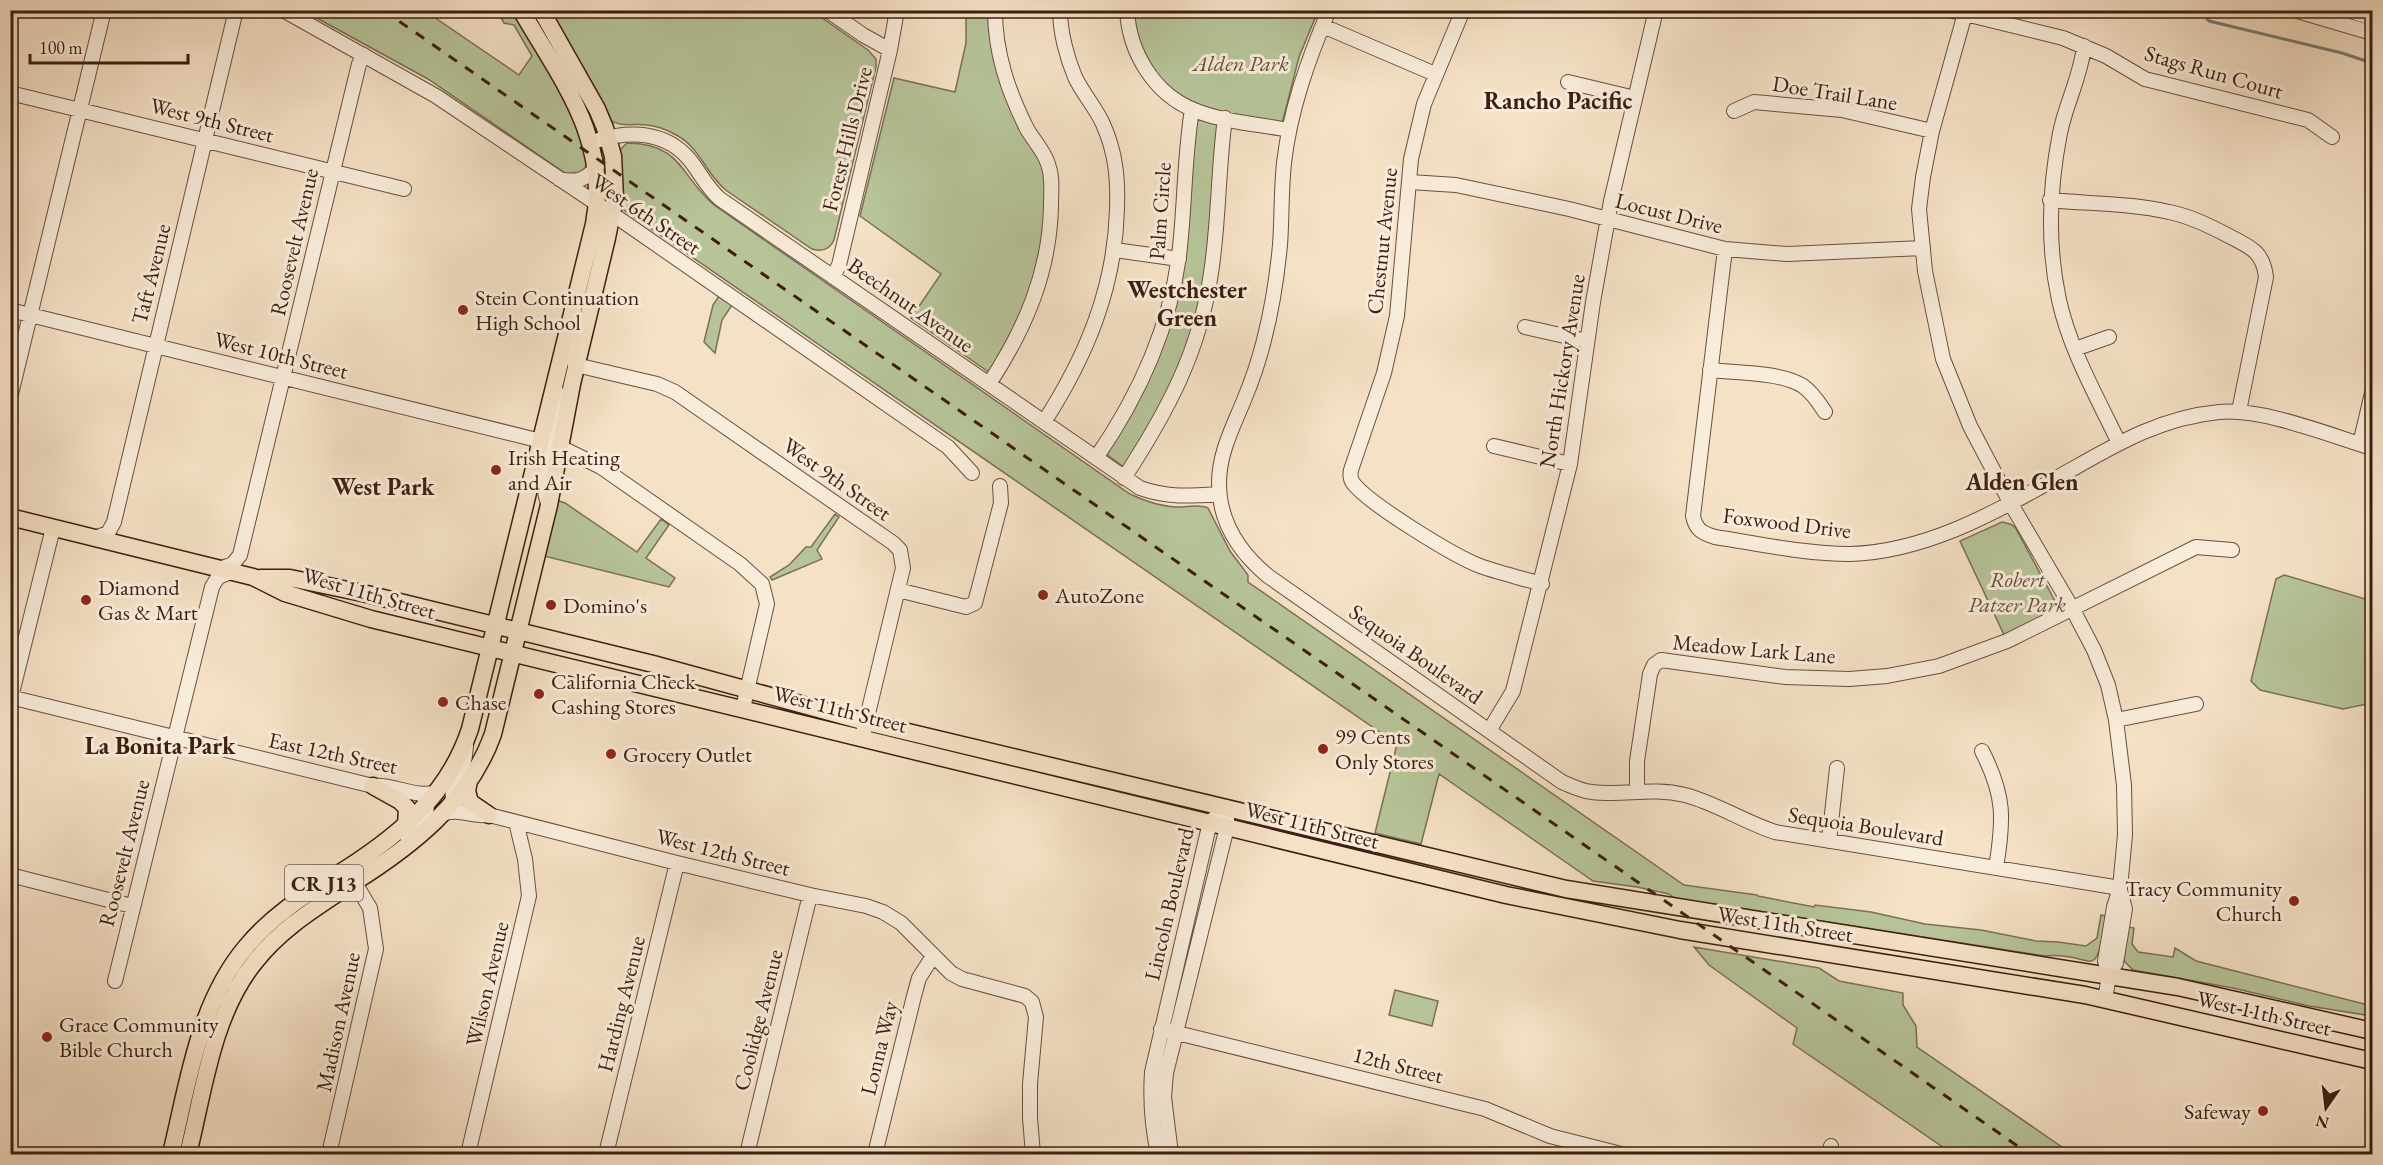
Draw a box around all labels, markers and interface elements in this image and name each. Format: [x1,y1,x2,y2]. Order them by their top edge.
scale bar [30,27,188,65]
text: 100 m [39,36,83,59]
street label: Stags Run Court [2141,38,2287,106]
park label: Alden Park [1191,49,1289,78]
street label: Forest Hills Drive [815,63,879,214]
street label: Doe Trail Lane [1770,69,1900,117]
district label: Rancho Pacific [1484,85,1632,116]
street label: West 9th Street [147,91,277,149]
street label: Palm Circle [1142,161,1178,261]
street label: Roosevelt Avenue [263,165,325,319]
street label: Chestnut Avenue [1360,166,1404,316]
street label: West 6th Street [585,167,707,261]
street label: Locust Drive [1612,186,1726,240]
street label: Taft Avenue [125,220,178,327]
street label: Beechnut Avenue [842,251,980,359]
street label: North Hickory Avenue [1532,271,1592,470]
district label: Westchester Green [1127,274,1247,333]
place label: Stein Continuation High School [475,283,640,337]
marker: Stein Continuation High School [456,303,470,317]
street label: West 10th Street [211,324,351,386]
street label: West 9th Street [777,431,897,527]
place label: Irish Heating and Air [508,443,620,497]
marker: Irish Heating and Air [489,463,503,477]
district label: Alden Glen [1964,466,2079,497]
district label: West Park [332,471,435,502]
street label: Foxwood Drive [1721,501,1853,545]
street label: West 11th Street [299,560,439,626]
park label: Robert Patzer Park [1968,565,2066,619]
place label: Diamond Gas & Mart [98,573,198,627]
place label: AutoZone [1054,581,1144,610]
marker: AutoZone [1036,588,1050,602]
place label: Domino's [563,591,647,620]
marker: Diamond Gas & Mart [79,593,93,607]
street label: Sequoia Boulevard [1343,597,1489,711]
marker: Domino's [544,598,558,612]
street label: Meadow Lark Lane [1671,627,1837,671]
place label: California Check Cashing Stores [551,667,696,721]
street label: West 11th Street [770,678,910,740]
marker: California Check Cashing Stores [532,687,546,701]
place label: Chase [455,688,507,717]
marker: Chase [436,695,450,709]
place label: 99 Cents Only Stores [1335,722,1434,776]
street label: East 12th Street [266,725,400,781]
district label: La Bonita Park [85,730,236,761]
place label: Grocery Outlet [623,740,752,769]
marker: 99 Cents Only Stores [1316,742,1330,756]
marker: Grocery Outlet [604,747,618,761]
street label: Roosevelt Avenue [92,776,156,930]
street label: West 11th Street [1242,794,1382,856]
street label: Sequoia Boulevard [1786,799,1947,853]
street label: West 12th Street [653,821,793,883]
street label: Lincoln Boulevard [1137,824,1201,983]
road number: CR J13 [285,865,363,901]
place label: Tracy Community Church [2125,874,2282,928]
marker: Tracy Community Church [2287,894,2301,908]
street label: West 11th Street [1715,899,1855,949]
street label: Wilson Avenue [459,918,516,1049]
street label: Harding Avenue [590,933,652,1075]
street label: Coolidge Avenue [726,946,790,1094]
street label: Madison Avenue [309,949,367,1094]
street label: West 11th Street [2194,983,2334,1043]
street label: Lonna Way [853,997,905,1098]
place label: Grace Community Bible Church [59,1010,219,1064]
marker: Grace Community Bible Church [40,1030,54,1044]
street label: 12th Street [1350,1040,1446,1090]
north arrow [2296,1078,2356,1138]
place label: Safeway [2184,1097,2251,1126]
marker: Safeway [2256,1104,2270,1118]
text: N [2314,1110,2331,1134]

